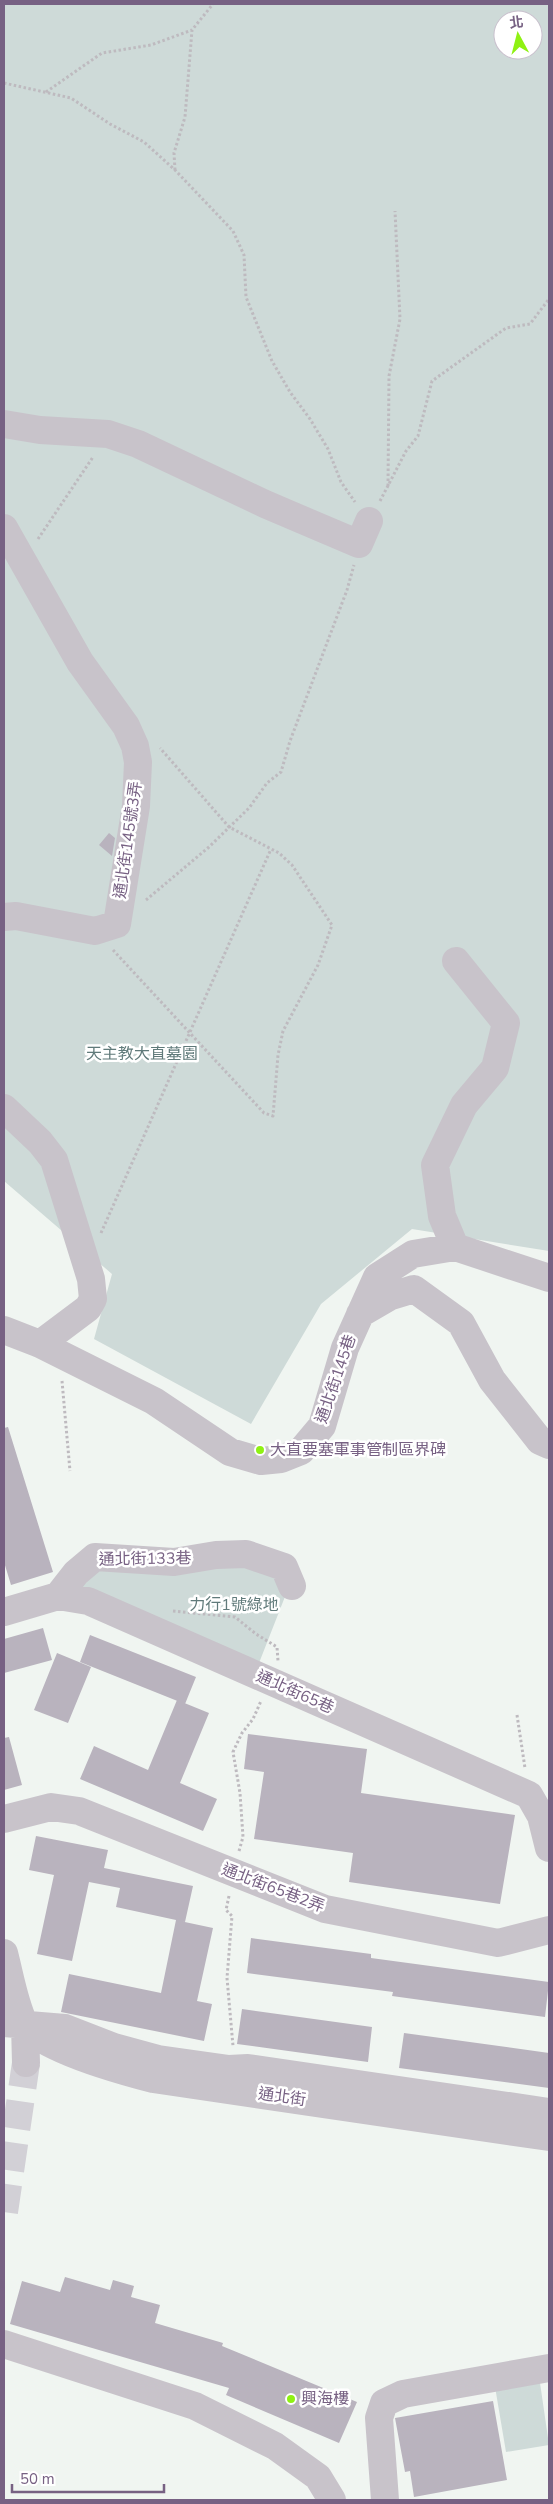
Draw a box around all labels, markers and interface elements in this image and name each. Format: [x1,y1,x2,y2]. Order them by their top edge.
north arrow [493,10,543,60]
text: 北 [508,12,525,33]
street label: 通北街145號3弄 [109,780,147,900]
park label: 天主教大直墓園 [86,1043,198,1065]
street label: 通北街145巷 [310,1332,362,1426]
place label: 大直要塞軍事管制區界碑 [270,1439,446,1461]
marker: 大直要塞軍事管制區界碑 [254,1444,266,1456]
street label: 通北街133巷 [98,1547,192,1571]
park label: 力行1號綠地 [189,1594,279,1616]
street label: 通北街65巷 [253,1665,337,1719]
street label: 通北街65巷2弄 [218,1858,328,1918]
street label: 通北街 [257,2083,307,2111]
place label: 興海樓 [301,2388,349,2410]
marker: 興海樓 [285,2393,297,2405]
scale bar [12,2462,165,2494]
text: 50 m [20,2469,55,2489]

